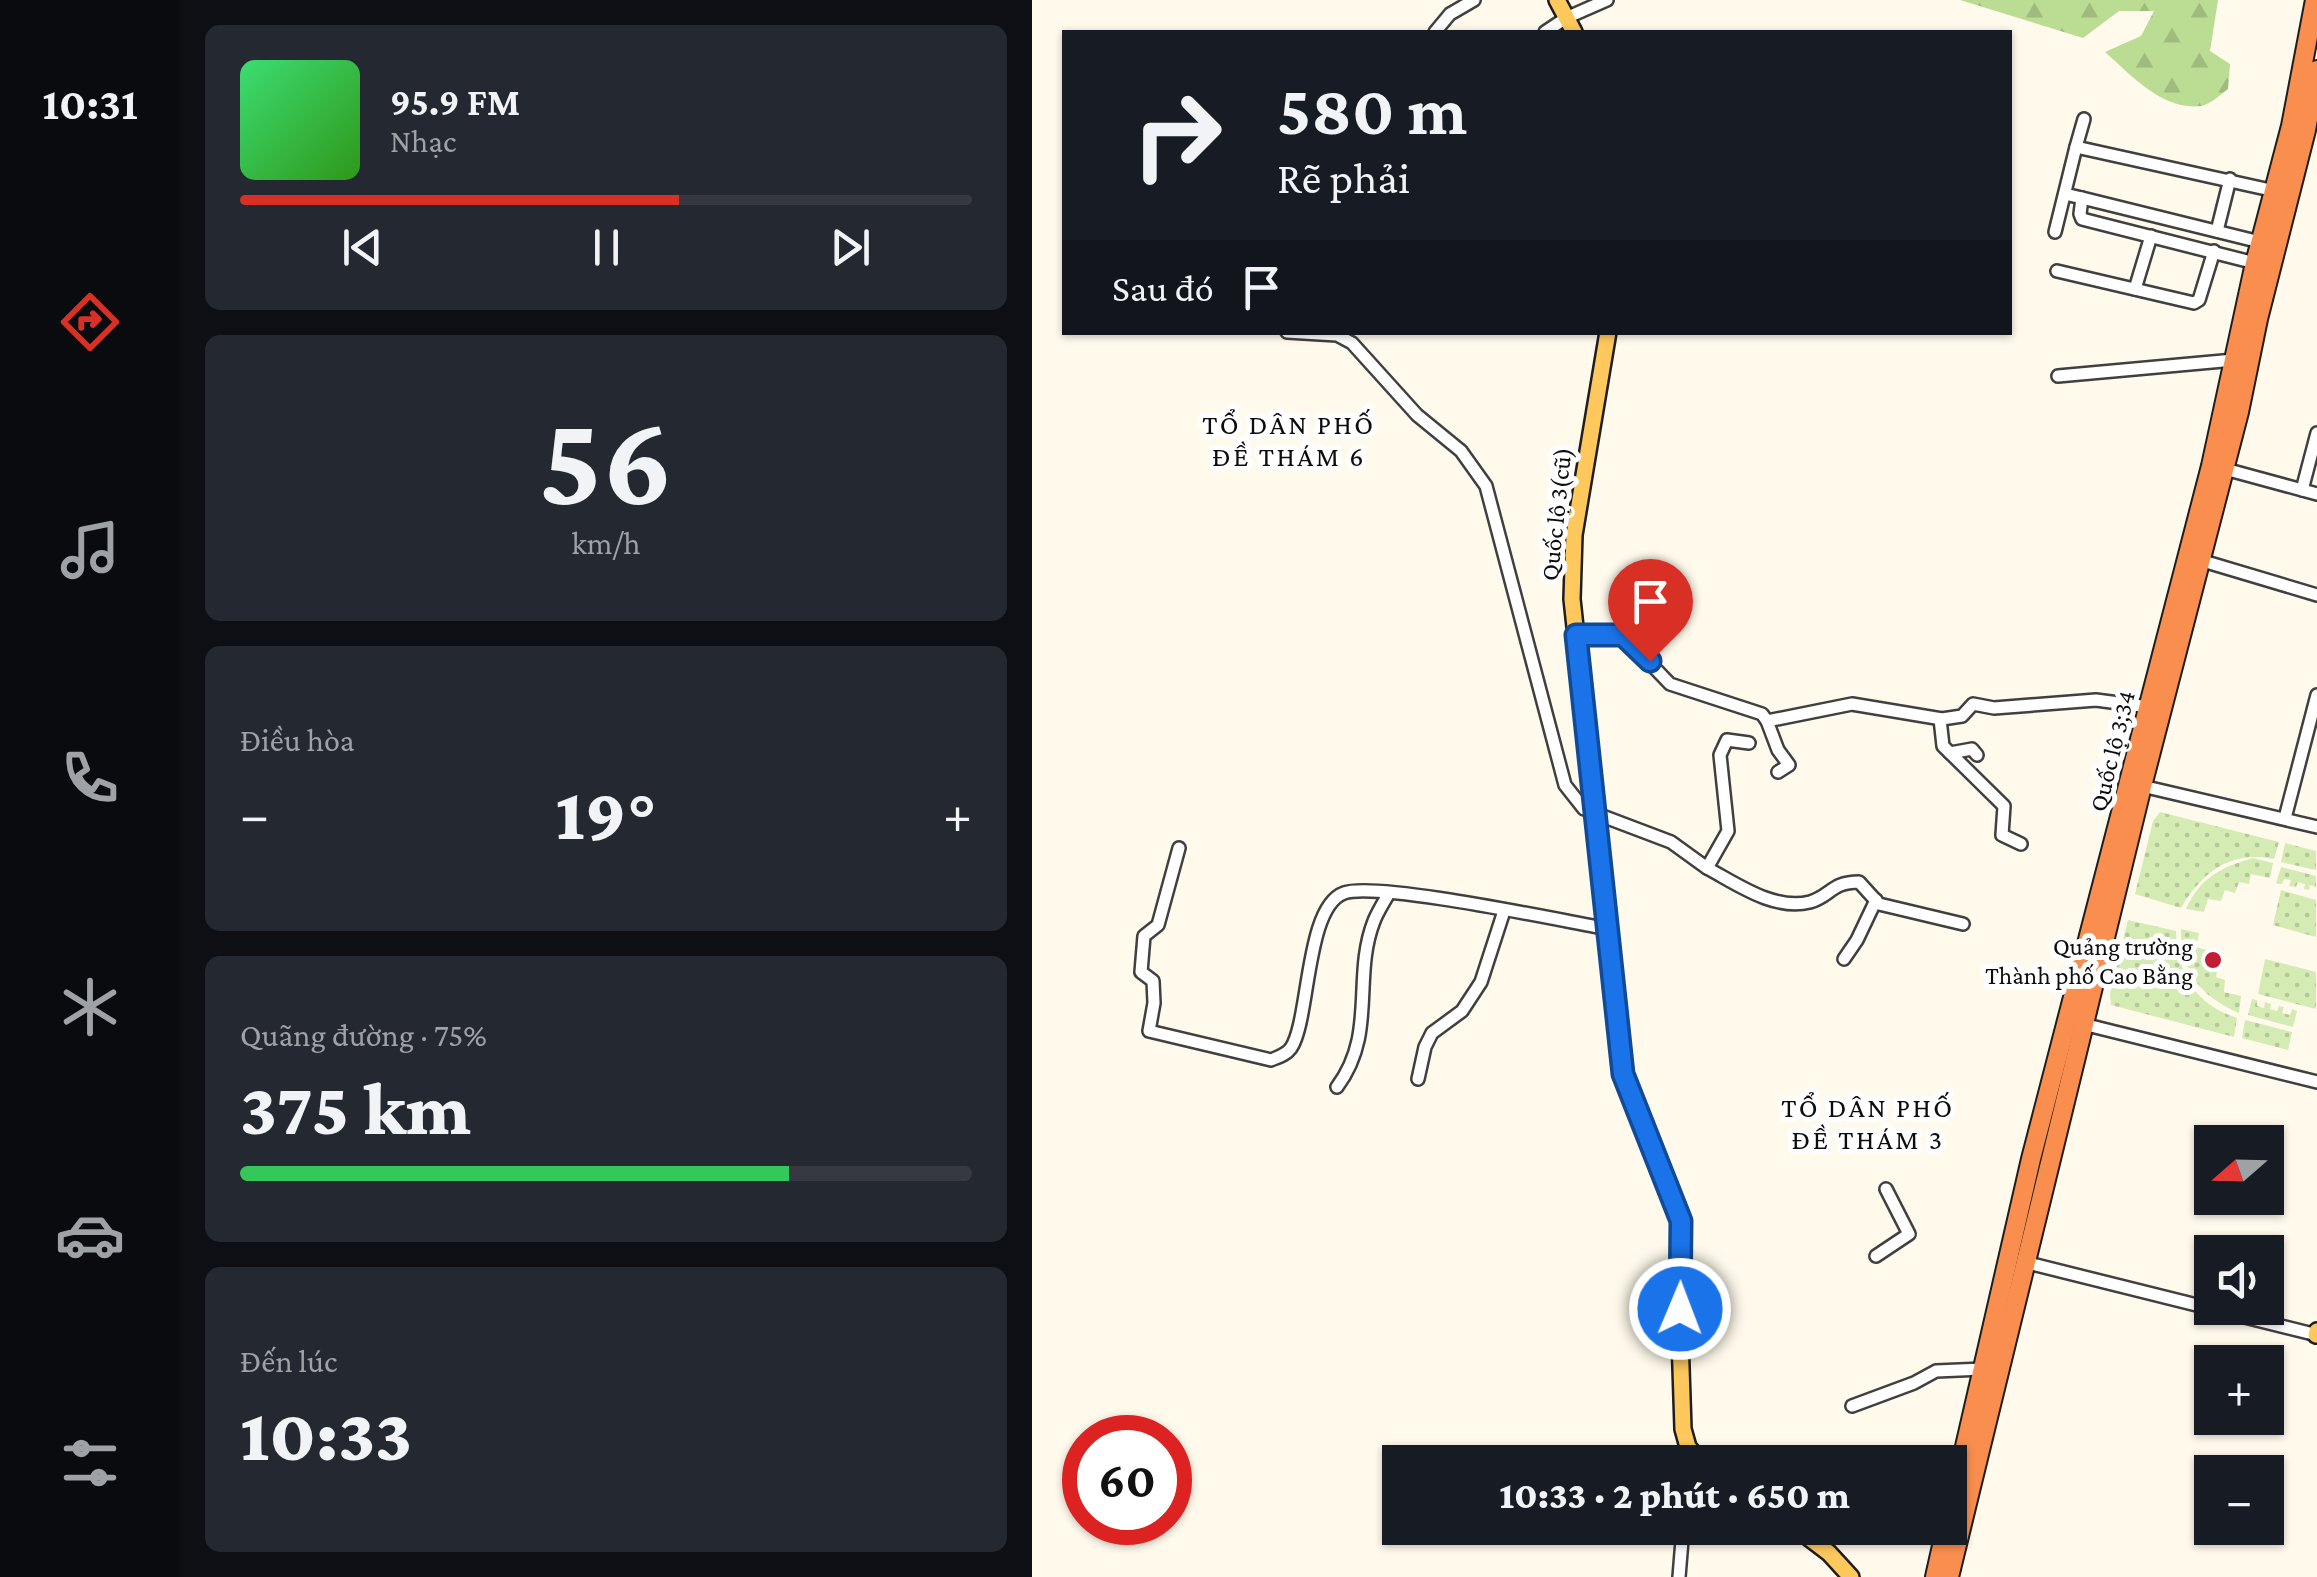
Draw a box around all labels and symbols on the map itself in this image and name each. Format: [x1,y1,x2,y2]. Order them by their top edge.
district label: TỔ DÂN PHỐ ĐỀ THÁM 6 [1202,408,1376,472]
street label: Quốc lộ 3(cũ) [1536,446,1577,582]
pin [1608,559,1693,662]
street label: Quốc lộ 3;34 [2084,688,2140,814]
place label: Quảng trường Thành phố Cao Bằng [1985,933,2193,990]
marker: Quảng trường Thành phố Cao Bằng [2202,949,2224,971]
district label: TỔ DÂN PHỐ ĐỀ THÁM 3 [1781,1091,1955,1155]
north arrow [2194,1125,2284,1215]
position arrow [1628,1257,1732,1361]
speed limit sign: 60 [1062,1415,1192,1545]

